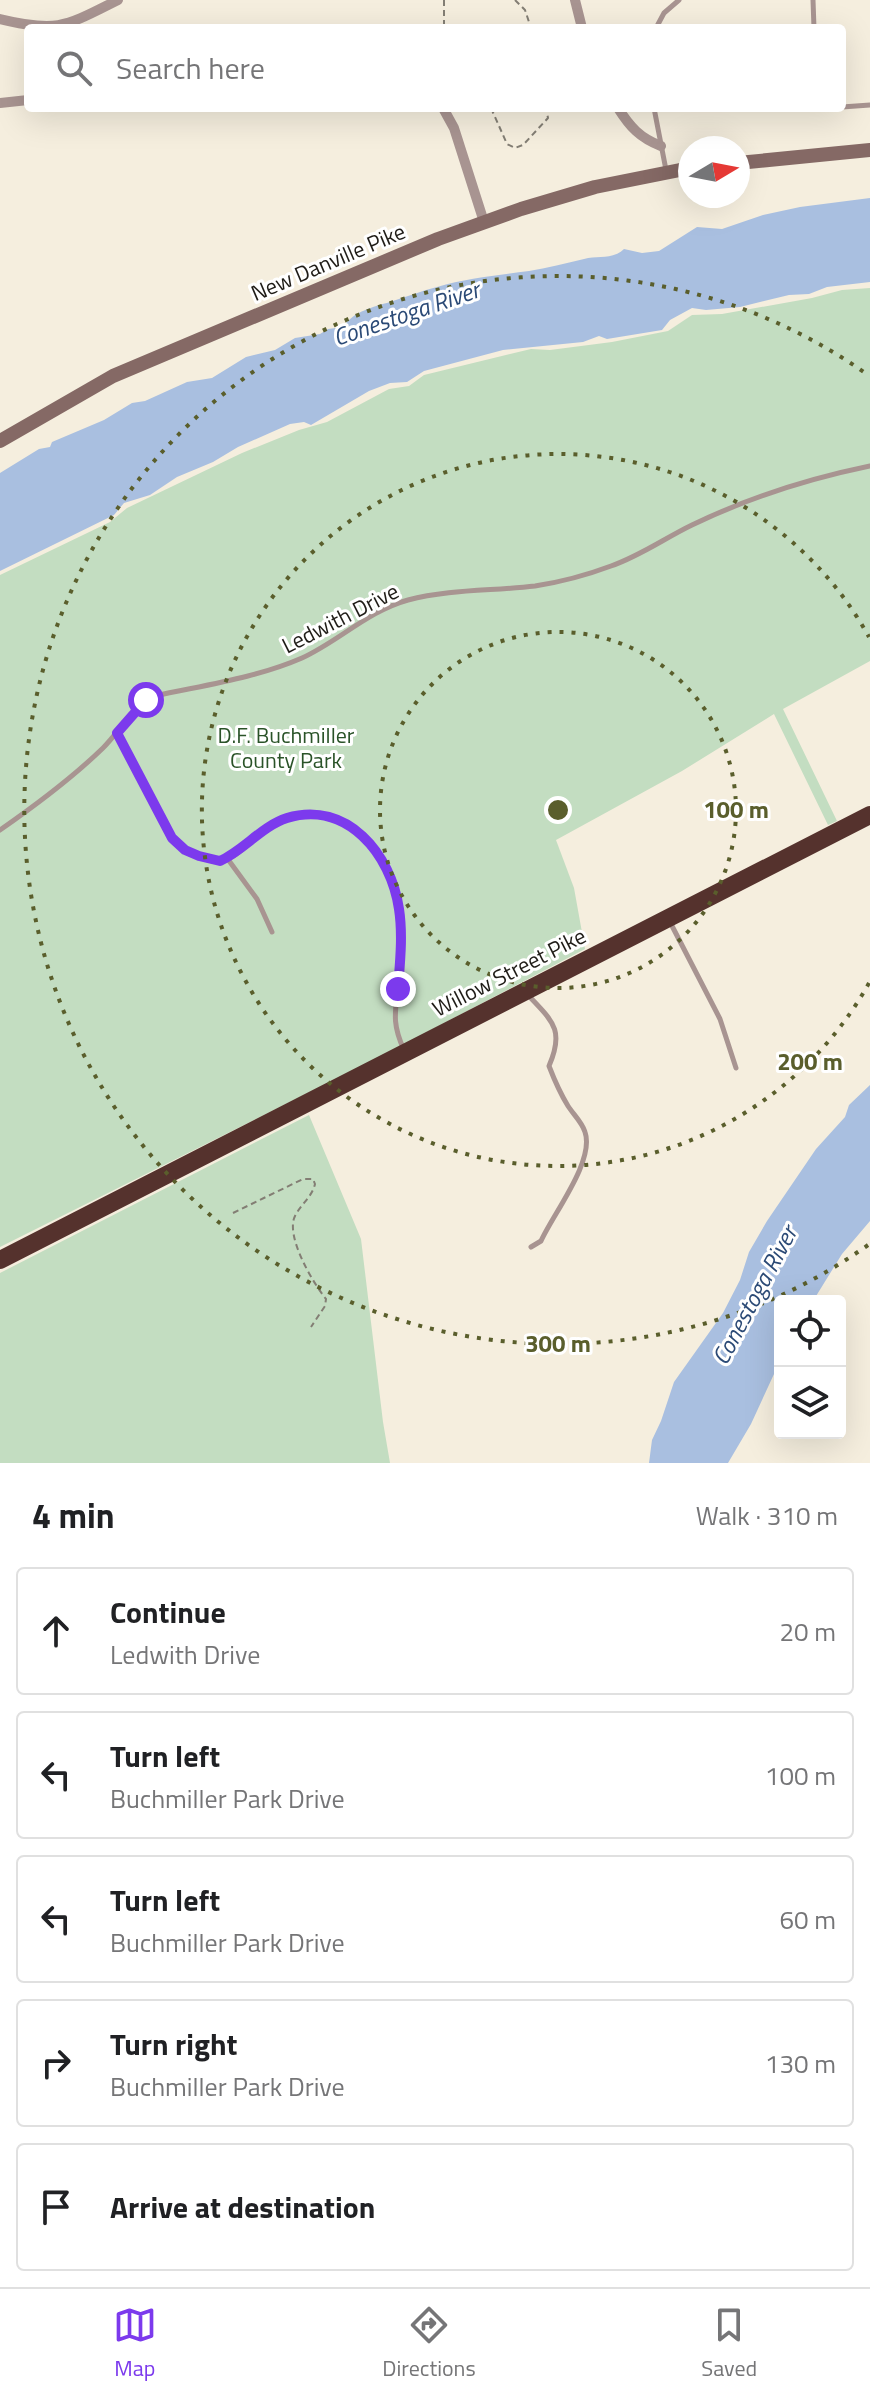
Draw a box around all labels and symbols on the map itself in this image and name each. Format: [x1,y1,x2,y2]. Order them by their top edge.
north arrow [678,136,750,208]
street label: New Danville Pike [245,214,411,310]
water label: Conestoga River [328,270,487,355]
street label: Ledwith Drive [276,574,404,662]
route start [128,682,164,718]
park label: D.F. Buchmiller County Park [218,718,355,777]
text: 100 m [703,791,769,827]
centre of rings [544,796,572,824]
street label: Willow Street Pike [426,919,592,1025]
route end [380,971,416,1007]
text: 200 m [777,1043,843,1079]
water label: Conestoga River [702,1216,807,1371]
text: 300 m [525,1325,591,1361]

